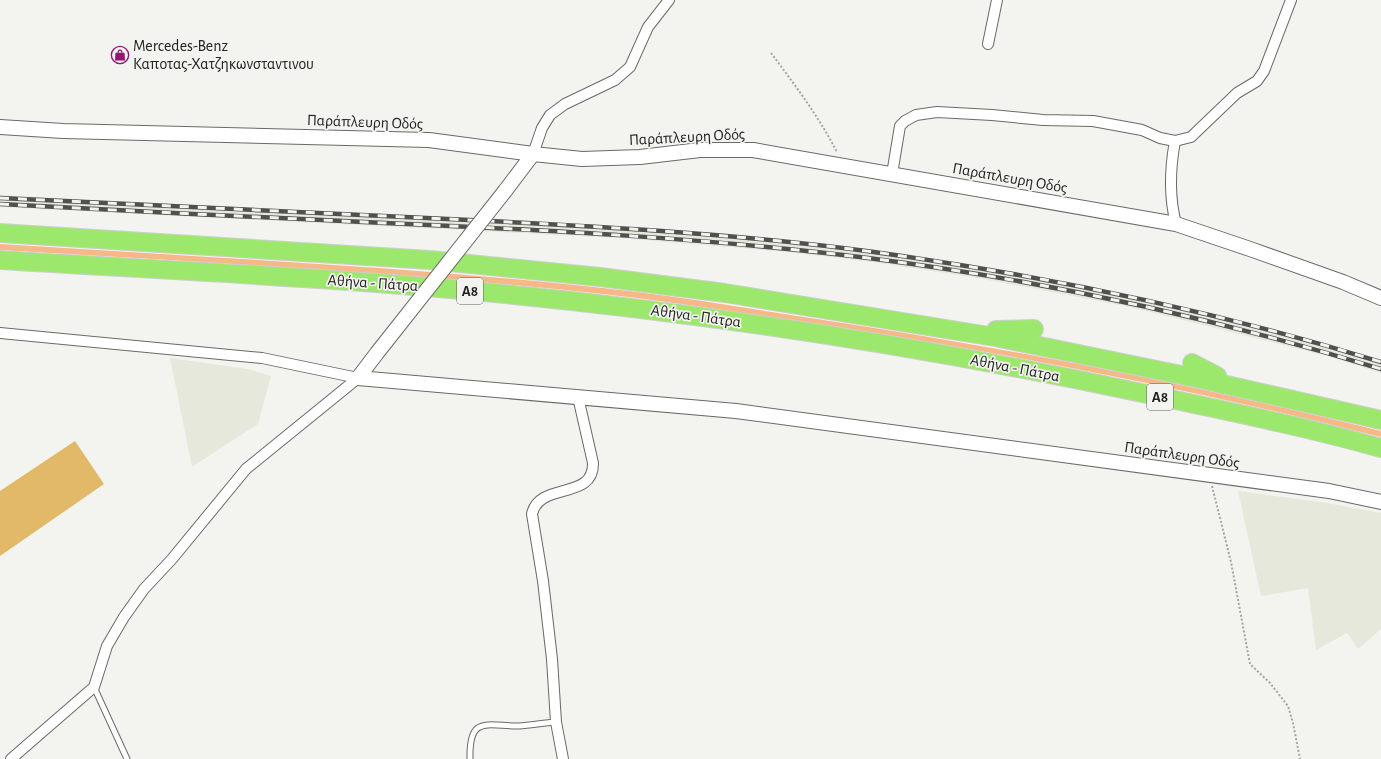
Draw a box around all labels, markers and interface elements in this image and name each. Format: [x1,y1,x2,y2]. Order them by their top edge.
place label: Mercedes-Benz Καποτας-Χατζηκωνσταντινου [133,38,314,73]
shop icon: Mercedes-Benz Καποτας-Χατζηκωνσταντινου [110,45,130,65]
street label: Παράπλευρη Οδός [307,112,423,133]
street label: Παράπλευρη Οδός [629,126,746,149]
street label: Παράπλευρη Οδός [951,160,1069,197]
street label: Αθήνα - Πάτρα [327,272,419,294]
road number: Α8 [457,278,483,304]
street label: Αθήνα - Πάτρα [650,302,742,330]
street label: Αθήνα - Πάτρα [969,351,1061,385]
road number: Α8 [1147,384,1173,410]
street label: Παράπλευρη Οδός [1123,439,1241,472]

